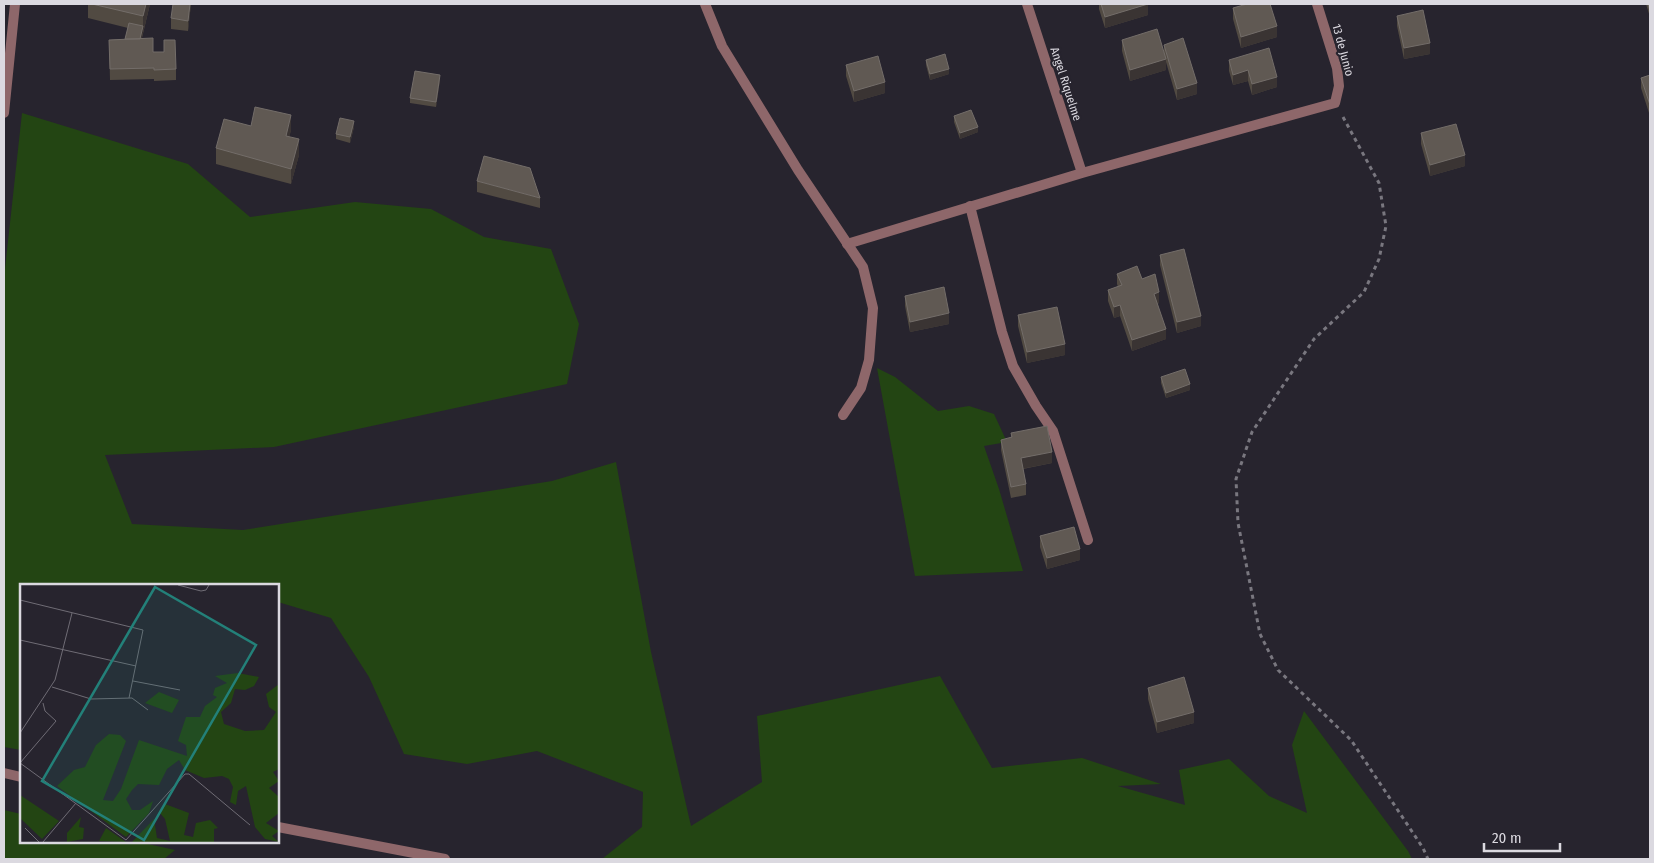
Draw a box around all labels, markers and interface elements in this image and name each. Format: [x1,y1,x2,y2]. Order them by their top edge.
street label: 13 de Junio [1329,22,1357,78]
street label: Angel Riquelme [1048,45,1085,123]
inset map [20,584,279,843]
scale bar [1484,820,1560,852]
text: 20 m [1492,829,1522,847]

